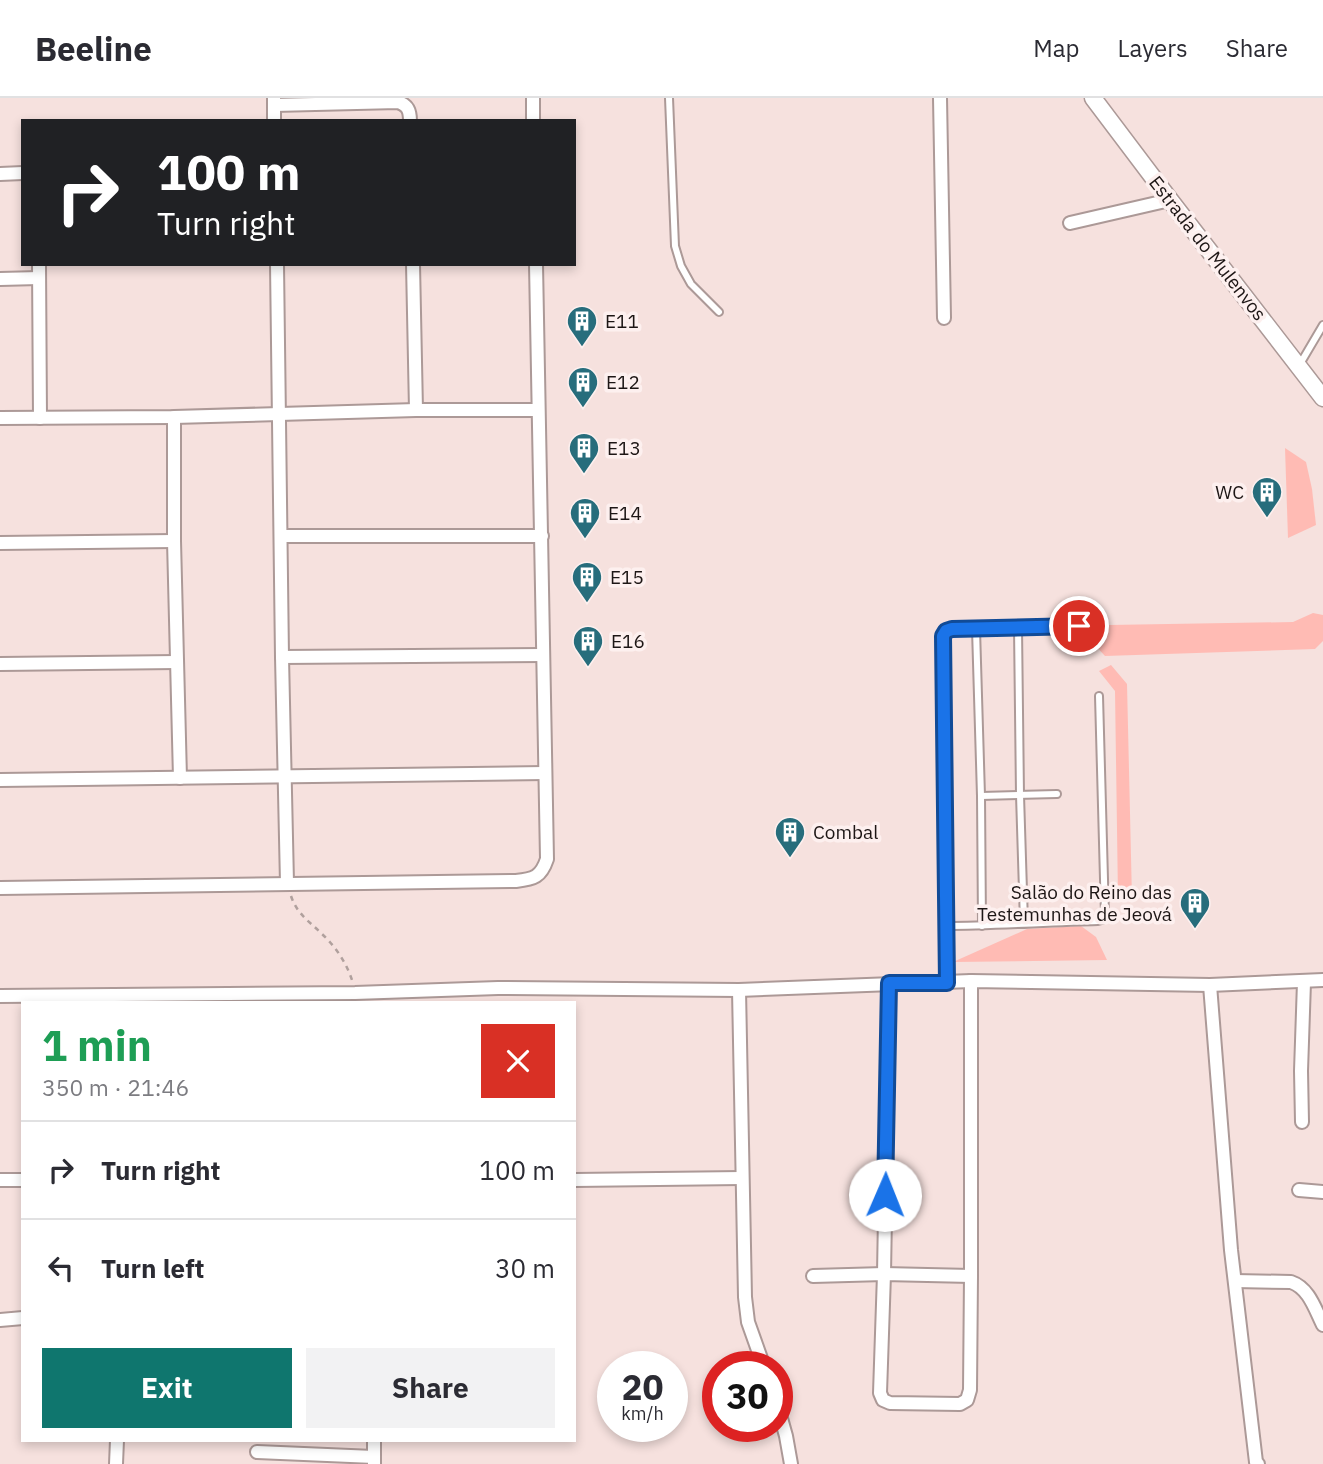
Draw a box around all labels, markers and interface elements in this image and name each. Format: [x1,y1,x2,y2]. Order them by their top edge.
text: Beeline [35,27,152,70]
text: Map [1033,32,1080,64]
text: Layers [1118,32,1188,64]
text: Share [1226,32,1288,64]
text: 100 m [157,140,301,203]
icon: right [42,147,133,238]
street label: Estrada do Mulenvos [1144,171,1272,325]
text: Turn right [157,202,295,244]
building icon: E11 [565,304,599,348]
place label: E11 [605,309,639,333]
building icon: E12 [566,365,600,409]
place label: E12 [606,370,640,394]
building icon: E13 [567,431,601,475]
place label: E13 [607,436,641,460]
building icon: WC [1250,475,1284,519]
place label: WC [1215,480,1244,504]
building icon: E14 [568,496,602,540]
place label: E14 [608,501,642,525]
building icon: E15 [570,560,604,604]
place label: E15 [610,565,644,589]
pin [1049,596,1109,656]
icon: arrive [1060,607,1098,645]
building icon: E16 [571,624,605,668]
place label: E16 [611,629,645,653]
building icon: Combal [773,815,807,859]
place label: Combal [813,820,878,844]
place label: Salão do Reino das Testemunhas de Jeová [977,880,1172,926]
building icon: Salão do Reino das Testemunhas de Jeová [1178,886,1212,930]
text: 1 min [42,1018,152,1073]
button: close [481,1024,555,1098]
text: 350 m · 21:46 [42,1072,189,1102]
icon: right [42,1151,80,1189]
text: Turn right [101,1153,220,1187]
text: 100 m [479,1153,555,1187]
position arrow [848,1158,922,1232]
icon: left [42,1249,80,1287]
text: Turn left [101,1251,204,1285]
text: 30 m [495,1251,555,1285]
button: Exit [42,1348,292,1428]
button: Share [306,1348,555,1428]
speed limit sign: 30 [702,1351,793,1442]
text: 20 [621,1364,664,1410]
text: km/h [621,1402,664,1425]

